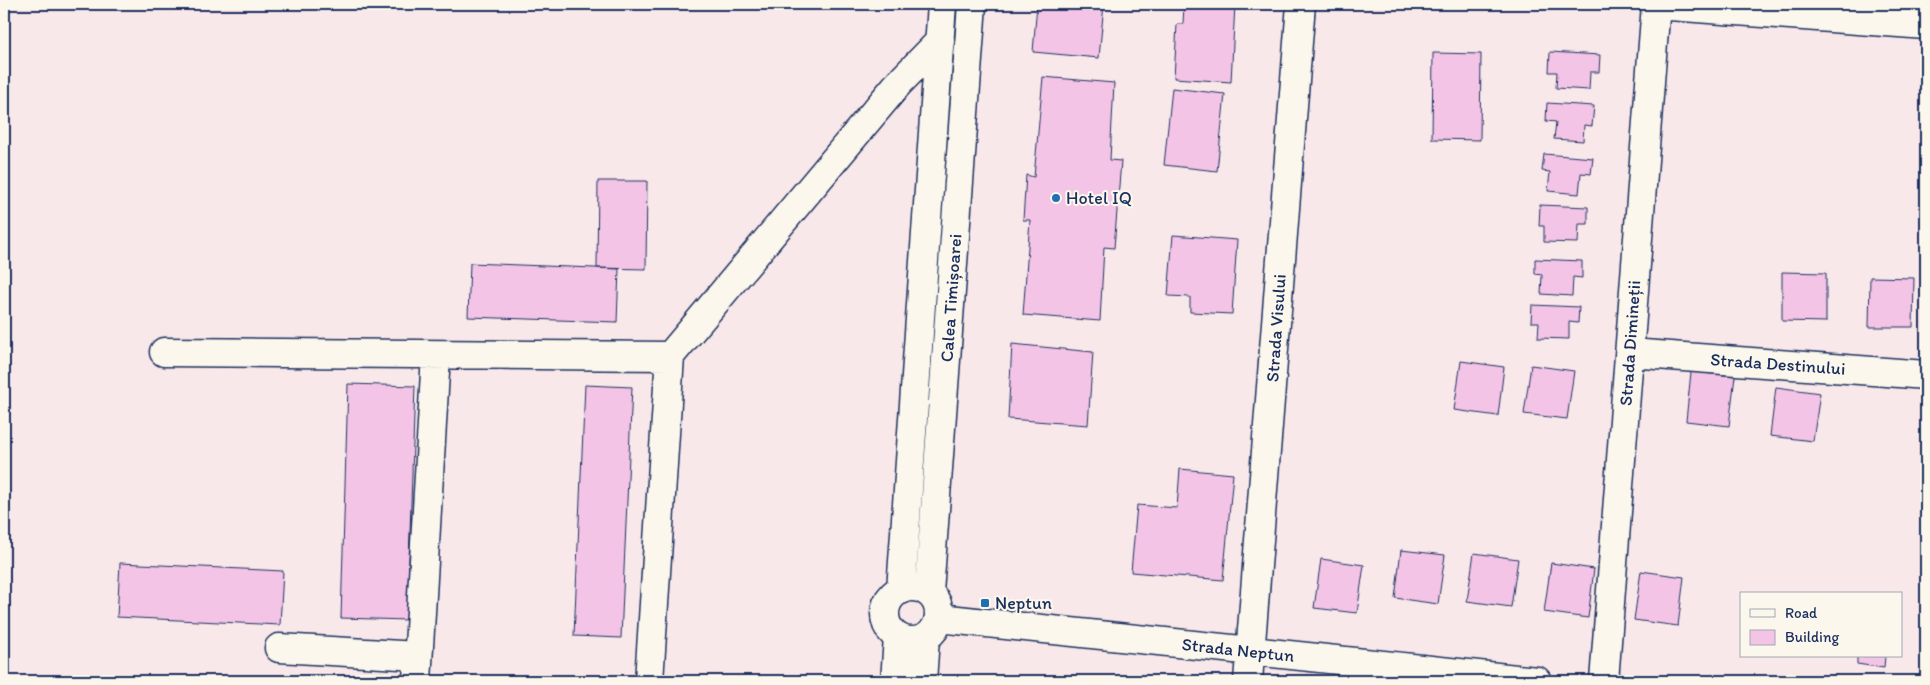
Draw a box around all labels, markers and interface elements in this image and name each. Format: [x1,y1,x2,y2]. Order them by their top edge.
place label: Hotel IQ [1066,187,1132,209]
marker: Hotel IQ [1050,192,1062,204]
street label: Calea Timișoarei [936,233,966,363]
street label: Strada Visului [1261,273,1291,383]
street label: Strada Dimineții [1615,279,1645,407]
street label: Strada Destinului [1710,348,1846,380]
place label: Neptun [995,592,1052,614]
legend [1740,592,1902,658]
marker: Neptun [979,597,991,609]
text: Road [1785,604,1818,622]
text: Building [1785,628,1839,646]
street label: Strada Neptun [1181,633,1295,667]

